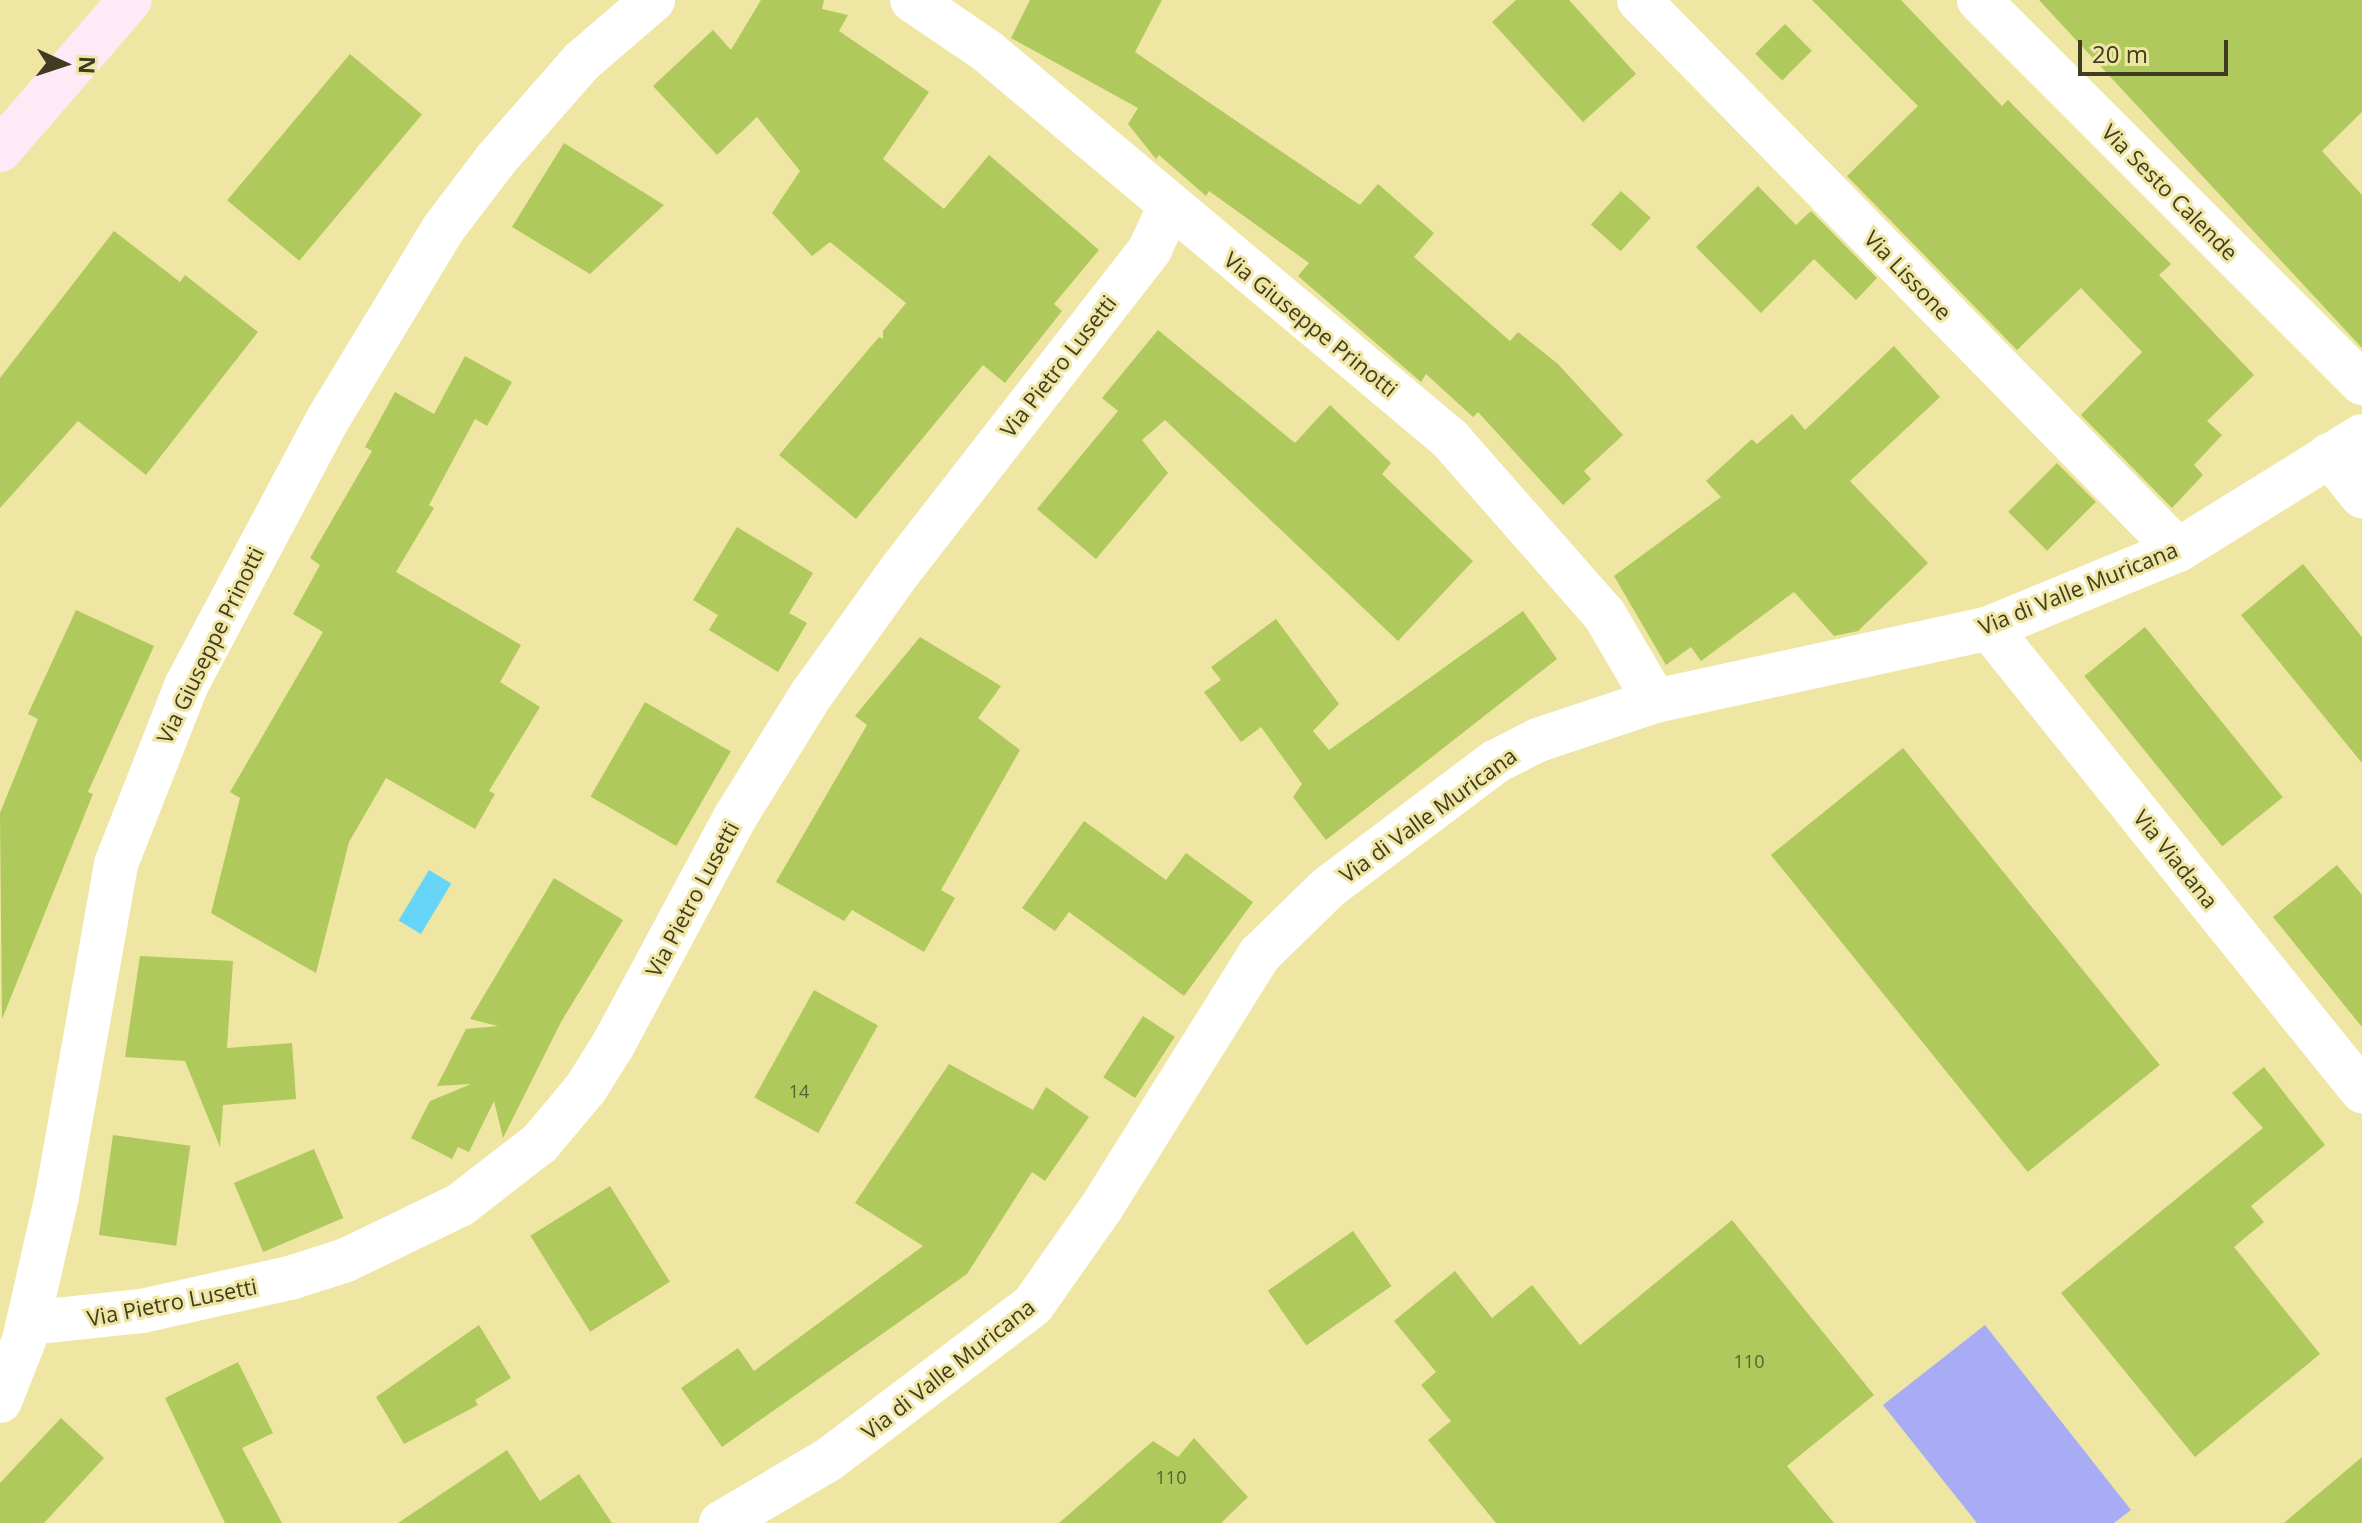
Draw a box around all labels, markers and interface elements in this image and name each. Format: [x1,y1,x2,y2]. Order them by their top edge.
north arrow [24,24,104,104]
scale bar [2082,24,2232,74]
text: 20 m [2092,37,2148,70]
text: N [73,56,103,75]
street label: Via Sesto Calende [2096,118,2244,266]
street label: Via Lissone [1859,225,1957,325]
street label: Via Giuseppe Prinotti [1219,246,1403,402]
street label: Via Pietro Lusetti [994,290,1122,442]
street label: Via di Valle Muricana [1975,536,2181,640]
street label: Via Giuseppe Prinotti [151,542,269,748]
street label: Via di Valle Muricana [1334,742,1522,888]
street label: Via Viadana [2128,804,2224,914]
street label: Via Pietro Lusetti [640,817,744,981]
house number: 14 [789,1080,809,1102]
street label: Via Pietro Lusetti [85,1273,259,1331]
street label: Via di Valle Muricana [856,1293,1040,1445]
house number: 110 [1734,1350,1764,1372]
house number: 110 [1156,1466,1186,1488]

